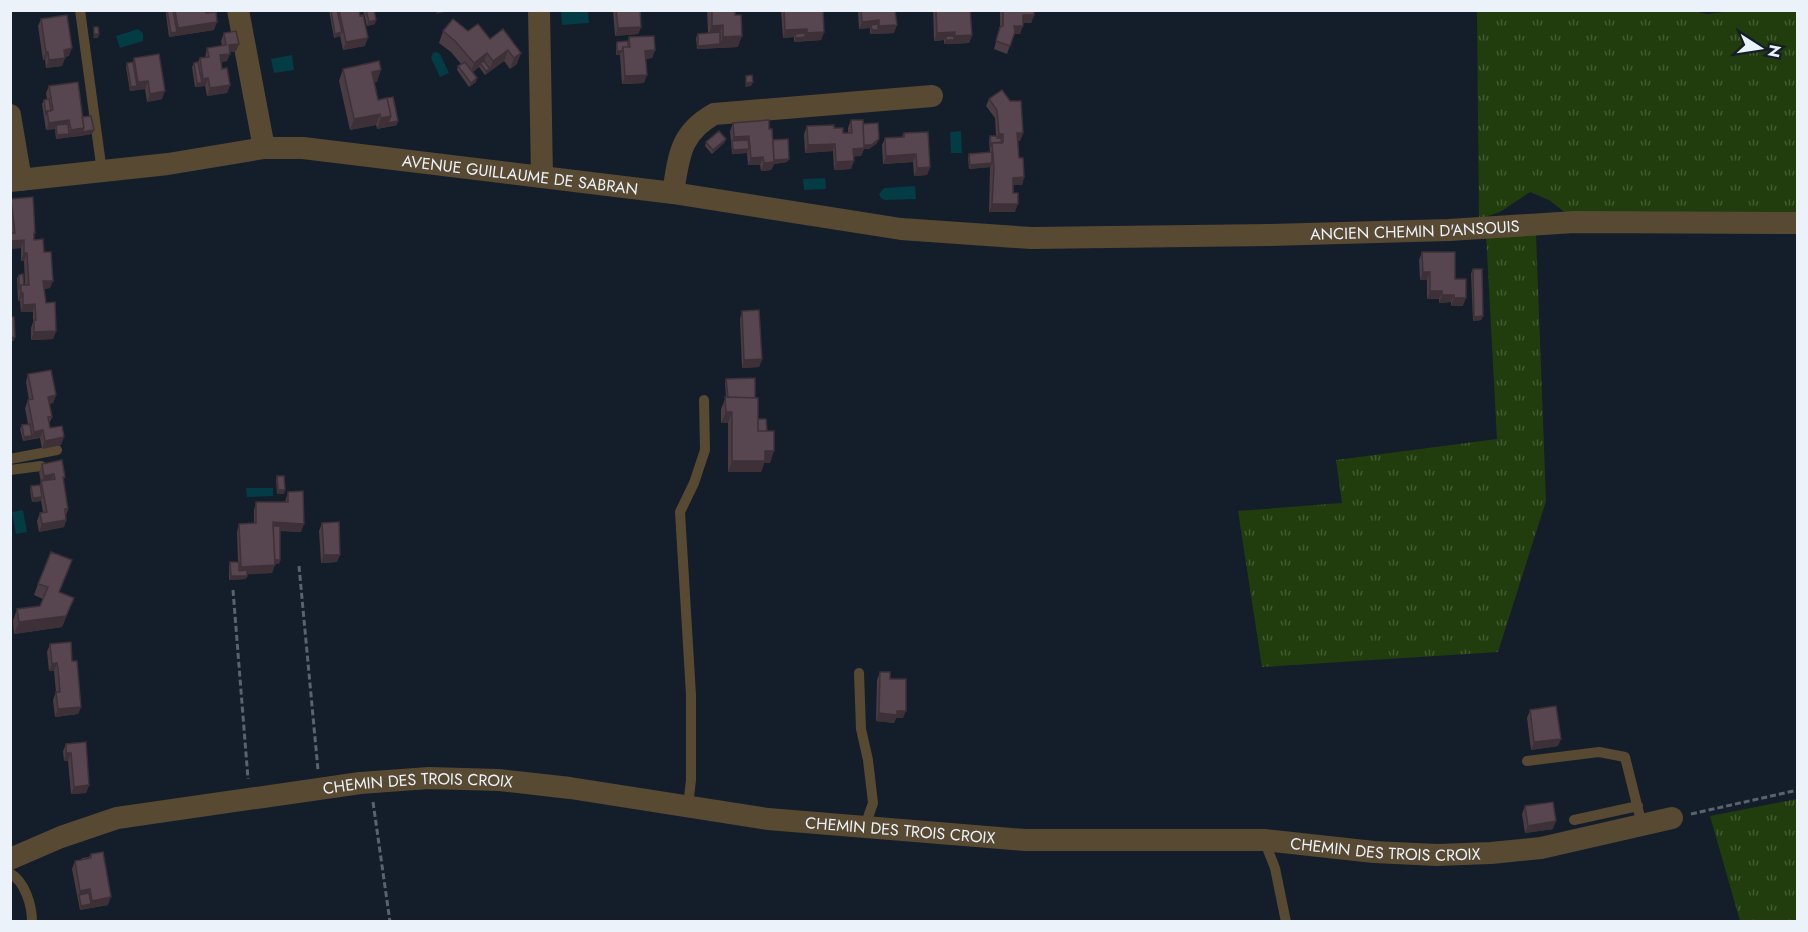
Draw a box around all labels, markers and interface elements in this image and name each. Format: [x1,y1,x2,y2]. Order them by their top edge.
north arrow [1730,18,1790,78]
text: N [1762,42,1787,60]
street label: AVENUE GUILLAUME DE SABRAN [401,149,639,201]
street label: ANCIEN CHEMIN D'ANSOUIS [1310,215,1520,246]
street label: CHEMIN DES TROIS CROIX [321,767,514,800]
street label: CHEMIN DES TROIS CROIX [804,811,996,850]
street label: CHEMIN DES TROIS CROIX [1289,832,1481,867]

